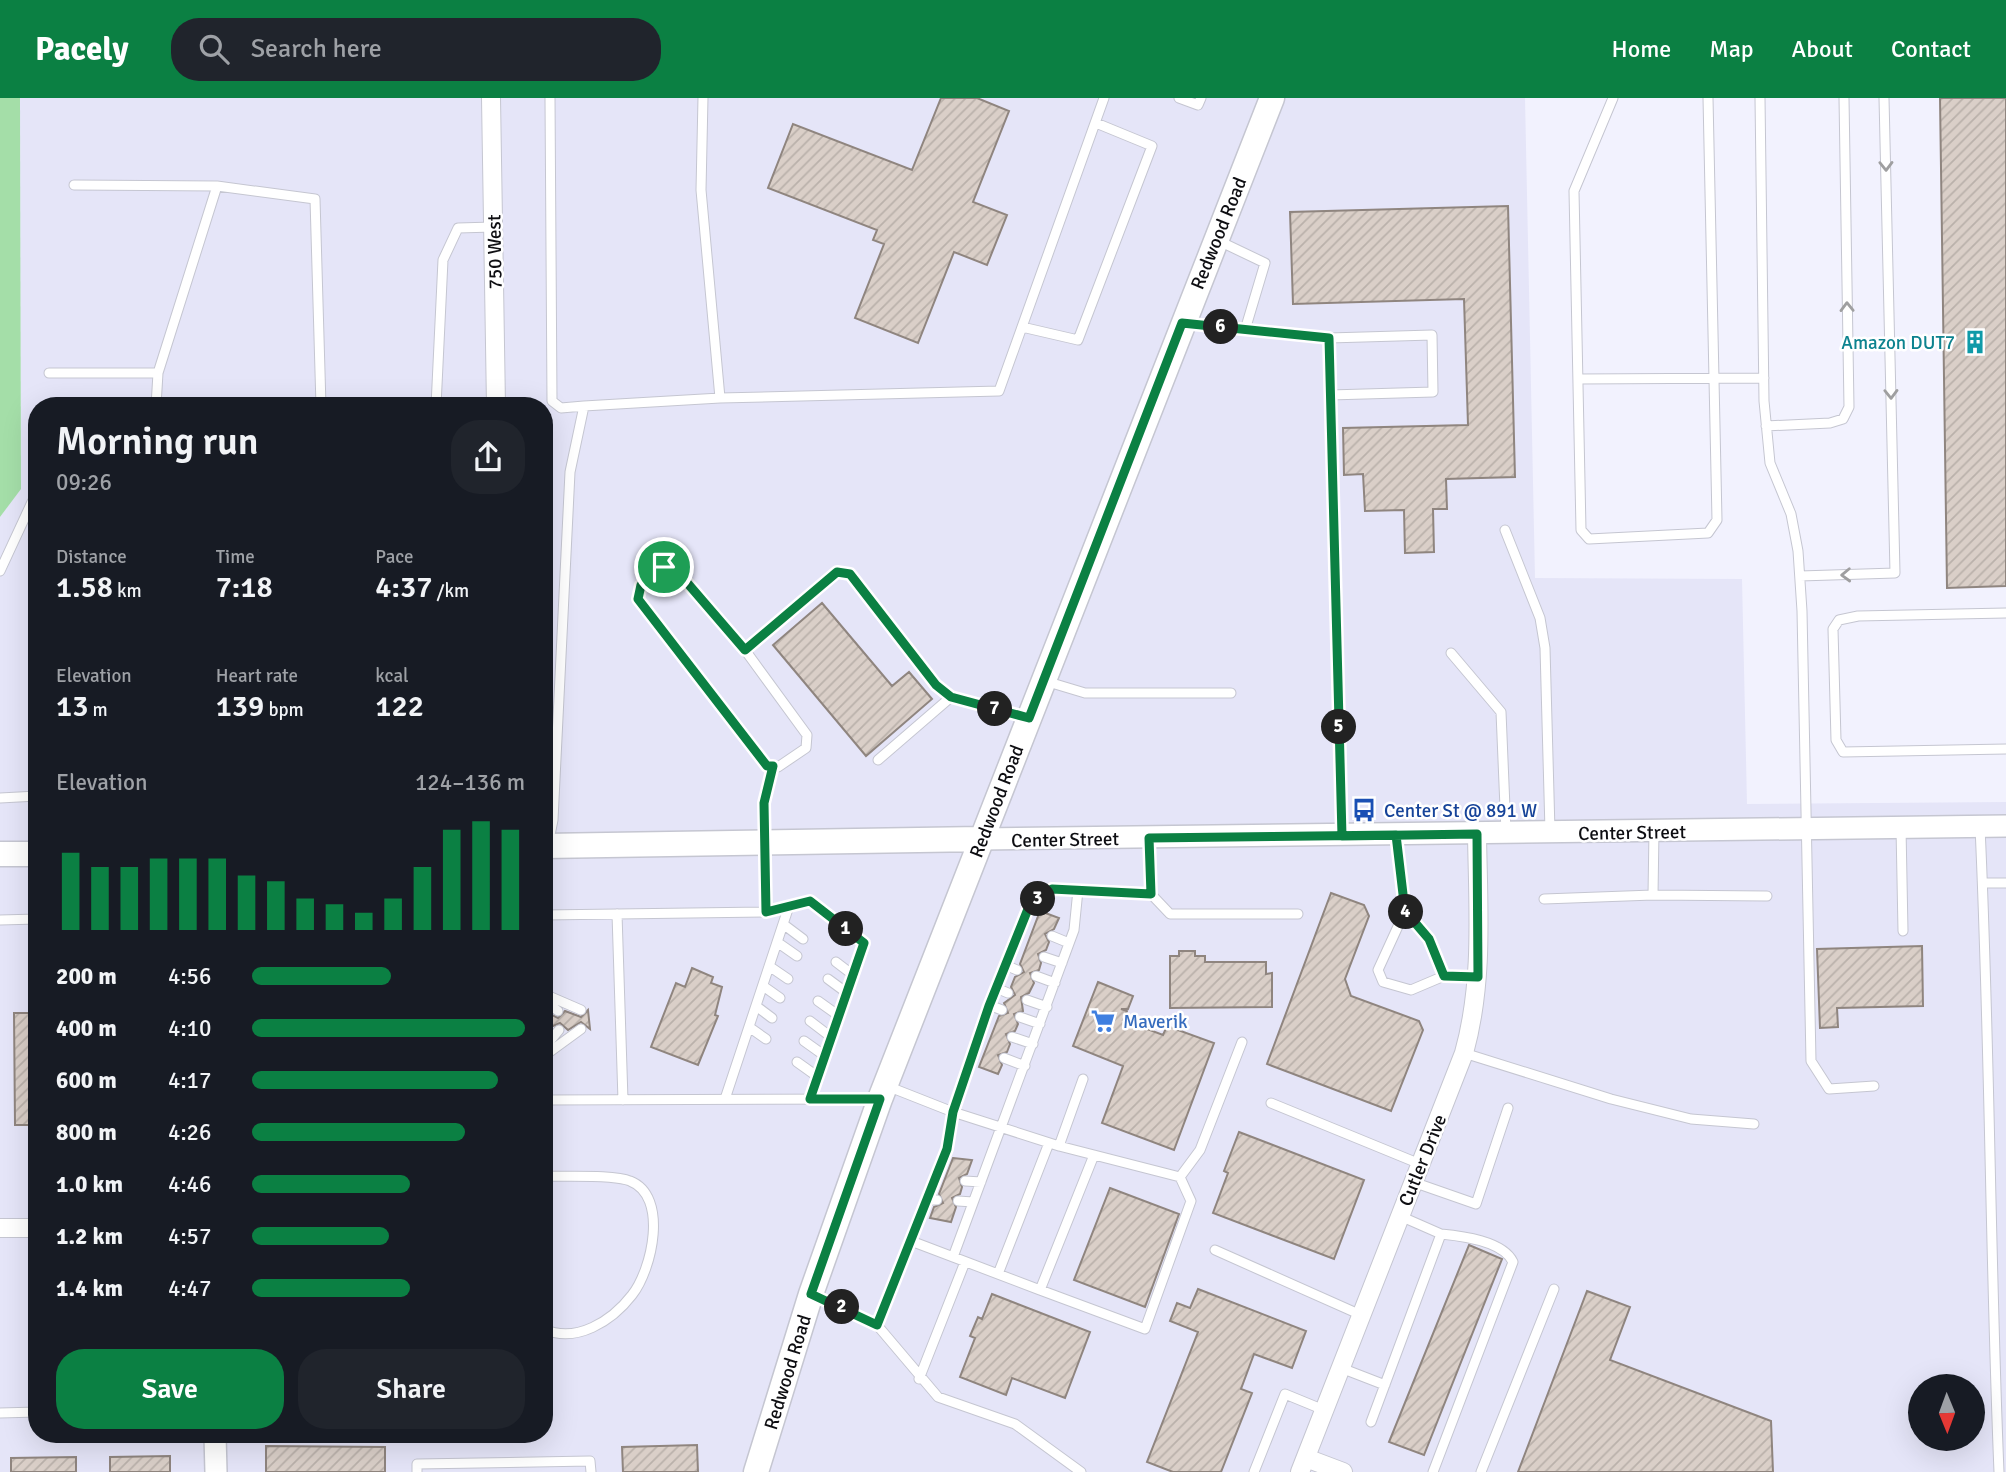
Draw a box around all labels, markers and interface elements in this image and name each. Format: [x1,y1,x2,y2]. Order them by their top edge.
search box [171,18,661,81]
text: Pacely [35,29,129,70]
icon: search [195,30,233,68]
text: Search here [251,33,382,65]
text: Home [1611,34,1671,64]
text: Map [1709,34,1754,64]
text: About [1792,34,1853,64]
text: Contact [1891,34,1971,64]
one-way arrow [1878,161,1893,172]
street label: Redwood Road [1186,174,1252,293]
street label: 750 West [482,214,508,290]
one-way arrow [1840,301,1855,312]
pin: 6 [1204,310,1238,344]
text: 6 [1215,314,1226,338]
building icon: Amazon DUT7 [1961,328,1989,356]
place label: Amazon DUT7 [1841,331,1955,355]
one-way arrow [1883,389,1899,399]
text: Morning run [56,418,259,465]
button: share [451,420,525,494]
text: 09:26 [56,468,112,497]
pin [634,537,694,597]
text: Distance [56,545,127,569]
text: Time [216,545,255,569]
text: Pace [375,545,414,569]
icon: arrive [645,548,683,586]
one-way arrow [1841,567,1852,582]
text: 1.58 [56,569,113,606]
text: 7:18 [216,569,273,606]
text: 4:37 [375,569,432,606]
text: km [113,579,142,603]
text: /km [432,579,469,603]
text: Elevation [56,664,132,688]
text: Heart rate [216,664,298,688]
text: kcal [375,664,409,688]
text: 13 [56,688,88,725]
text: 139 [216,688,264,725]
text: 122 [375,688,424,725]
pin: 7 [978,692,1012,726]
text: 7 [989,696,1000,720]
text: m [88,698,108,722]
text: bpm [264,698,304,722]
pin: 5 [1322,710,1356,744]
text: 5 [1333,714,1344,738]
street label: Redwood Road [964,742,1029,861]
text: Elevation [56,768,148,797]
text: 124–136 m [415,768,525,797]
bus stop icon: Center St @ 891 W [1350,796,1378,824]
place label: Center St @ 891 W [1384,799,1537,823]
street label: Center Street [1578,820,1686,846]
street label: Center Street [1011,827,1119,853]
pin: 3 [1020,882,1056,916]
text: 3 [1032,886,1043,910]
pin: 4 [1388,894,1424,930]
text: 4 [1400,899,1411,923]
pin: 1 [828,912,864,946]
text: 1 [840,916,851,940]
text: 200 m [56,962,117,991]
text: 4:56 [168,962,211,991]
supermarket icon: Maverik [1089,1007,1117,1035]
place label: Maverik [1123,1010,1188,1034]
text: 400 m [56,1014,117,1043]
text: 4:10 [168,1014,211,1043]
text: 600 m [56,1066,117,1095]
text: 4:17 [168,1066,211,1095]
street label: Cutler Drive [1394,1111,1452,1210]
text: 800 m [56,1118,117,1147]
text: 4:26 [168,1118,211,1147]
text: 1.0 km [56,1170,123,1199]
text: 4:46 [168,1170,211,1199]
text: 1.2 km [56,1222,123,1251]
text: 4:57 [168,1222,211,1251]
text: 1.4 km [56,1274,123,1303]
text: 4:47 [168,1274,211,1303]
pin: 2 [824,1290,860,1324]
text: 2 [836,1294,847,1318]
street label: Redwood Road [759,1312,817,1433]
button: Save [56,1349,284,1429]
button: Share [298,1349,525,1429]
north arrow [1908,1374,1984,1451]
map controls [1908,1374,1985,1451]

